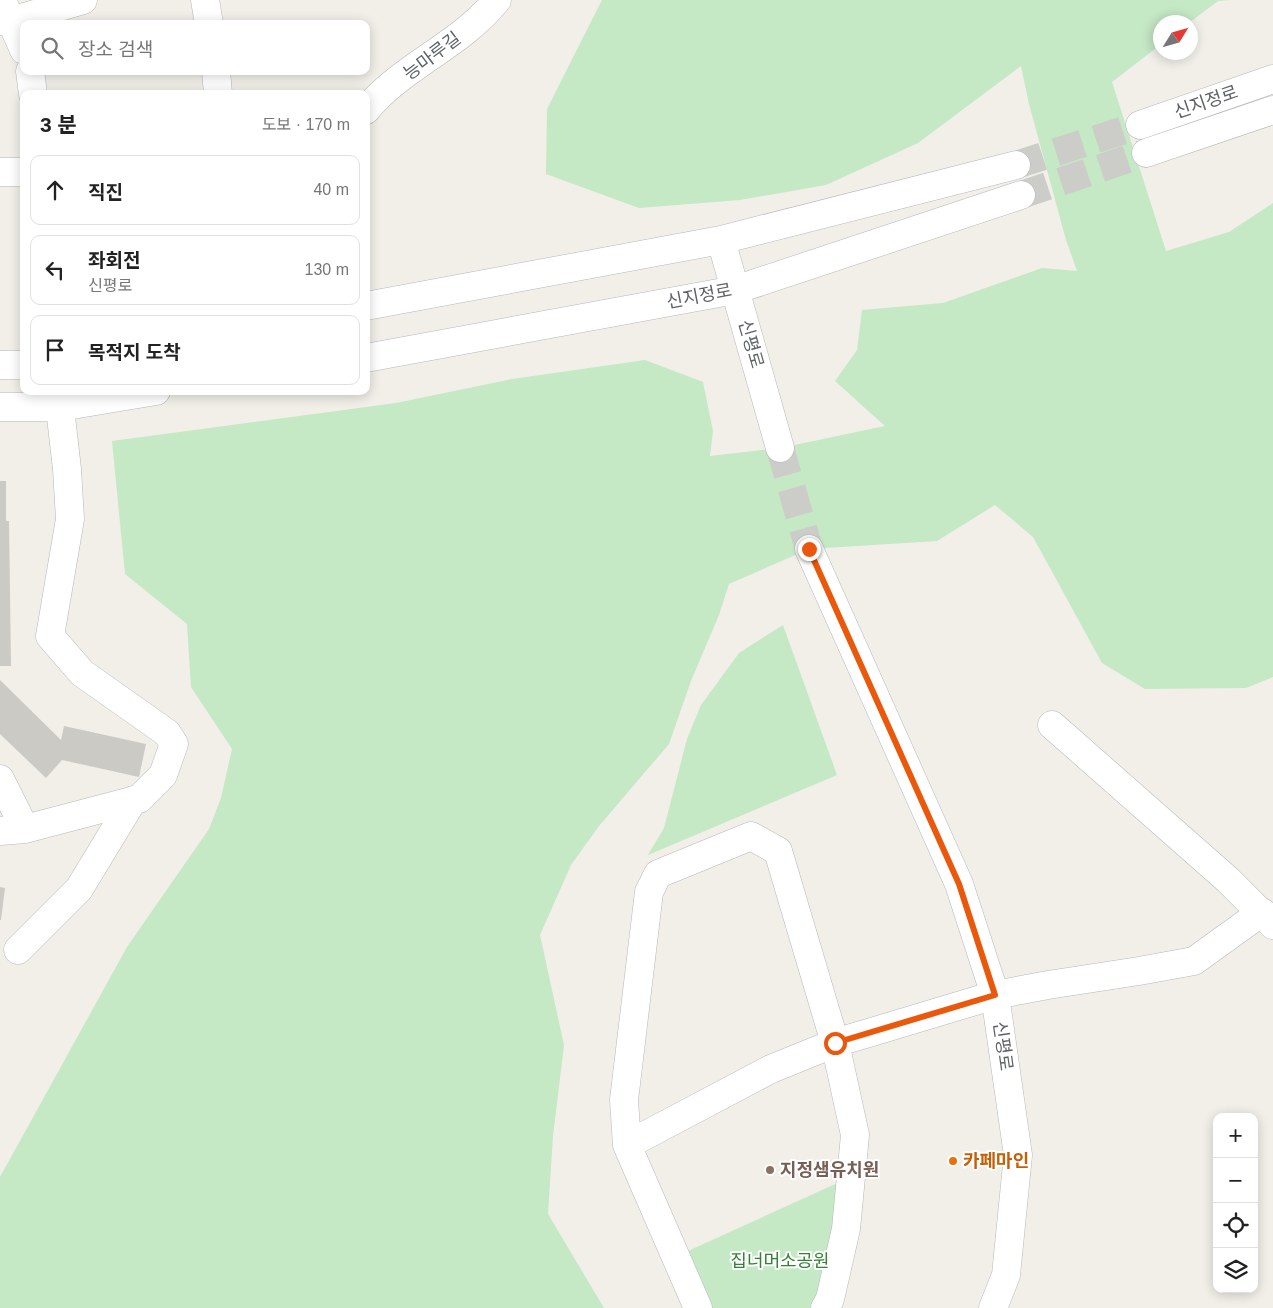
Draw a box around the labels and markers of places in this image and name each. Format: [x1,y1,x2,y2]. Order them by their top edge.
place label: 카페마인 [963,1151,1029,1171]
marker: 카페마인 [947,1155,959,1167]
place label: 지정샘유치원 [780,1160,879,1180]
marker: 지정샘유치원 [764,1164,776,1176]

